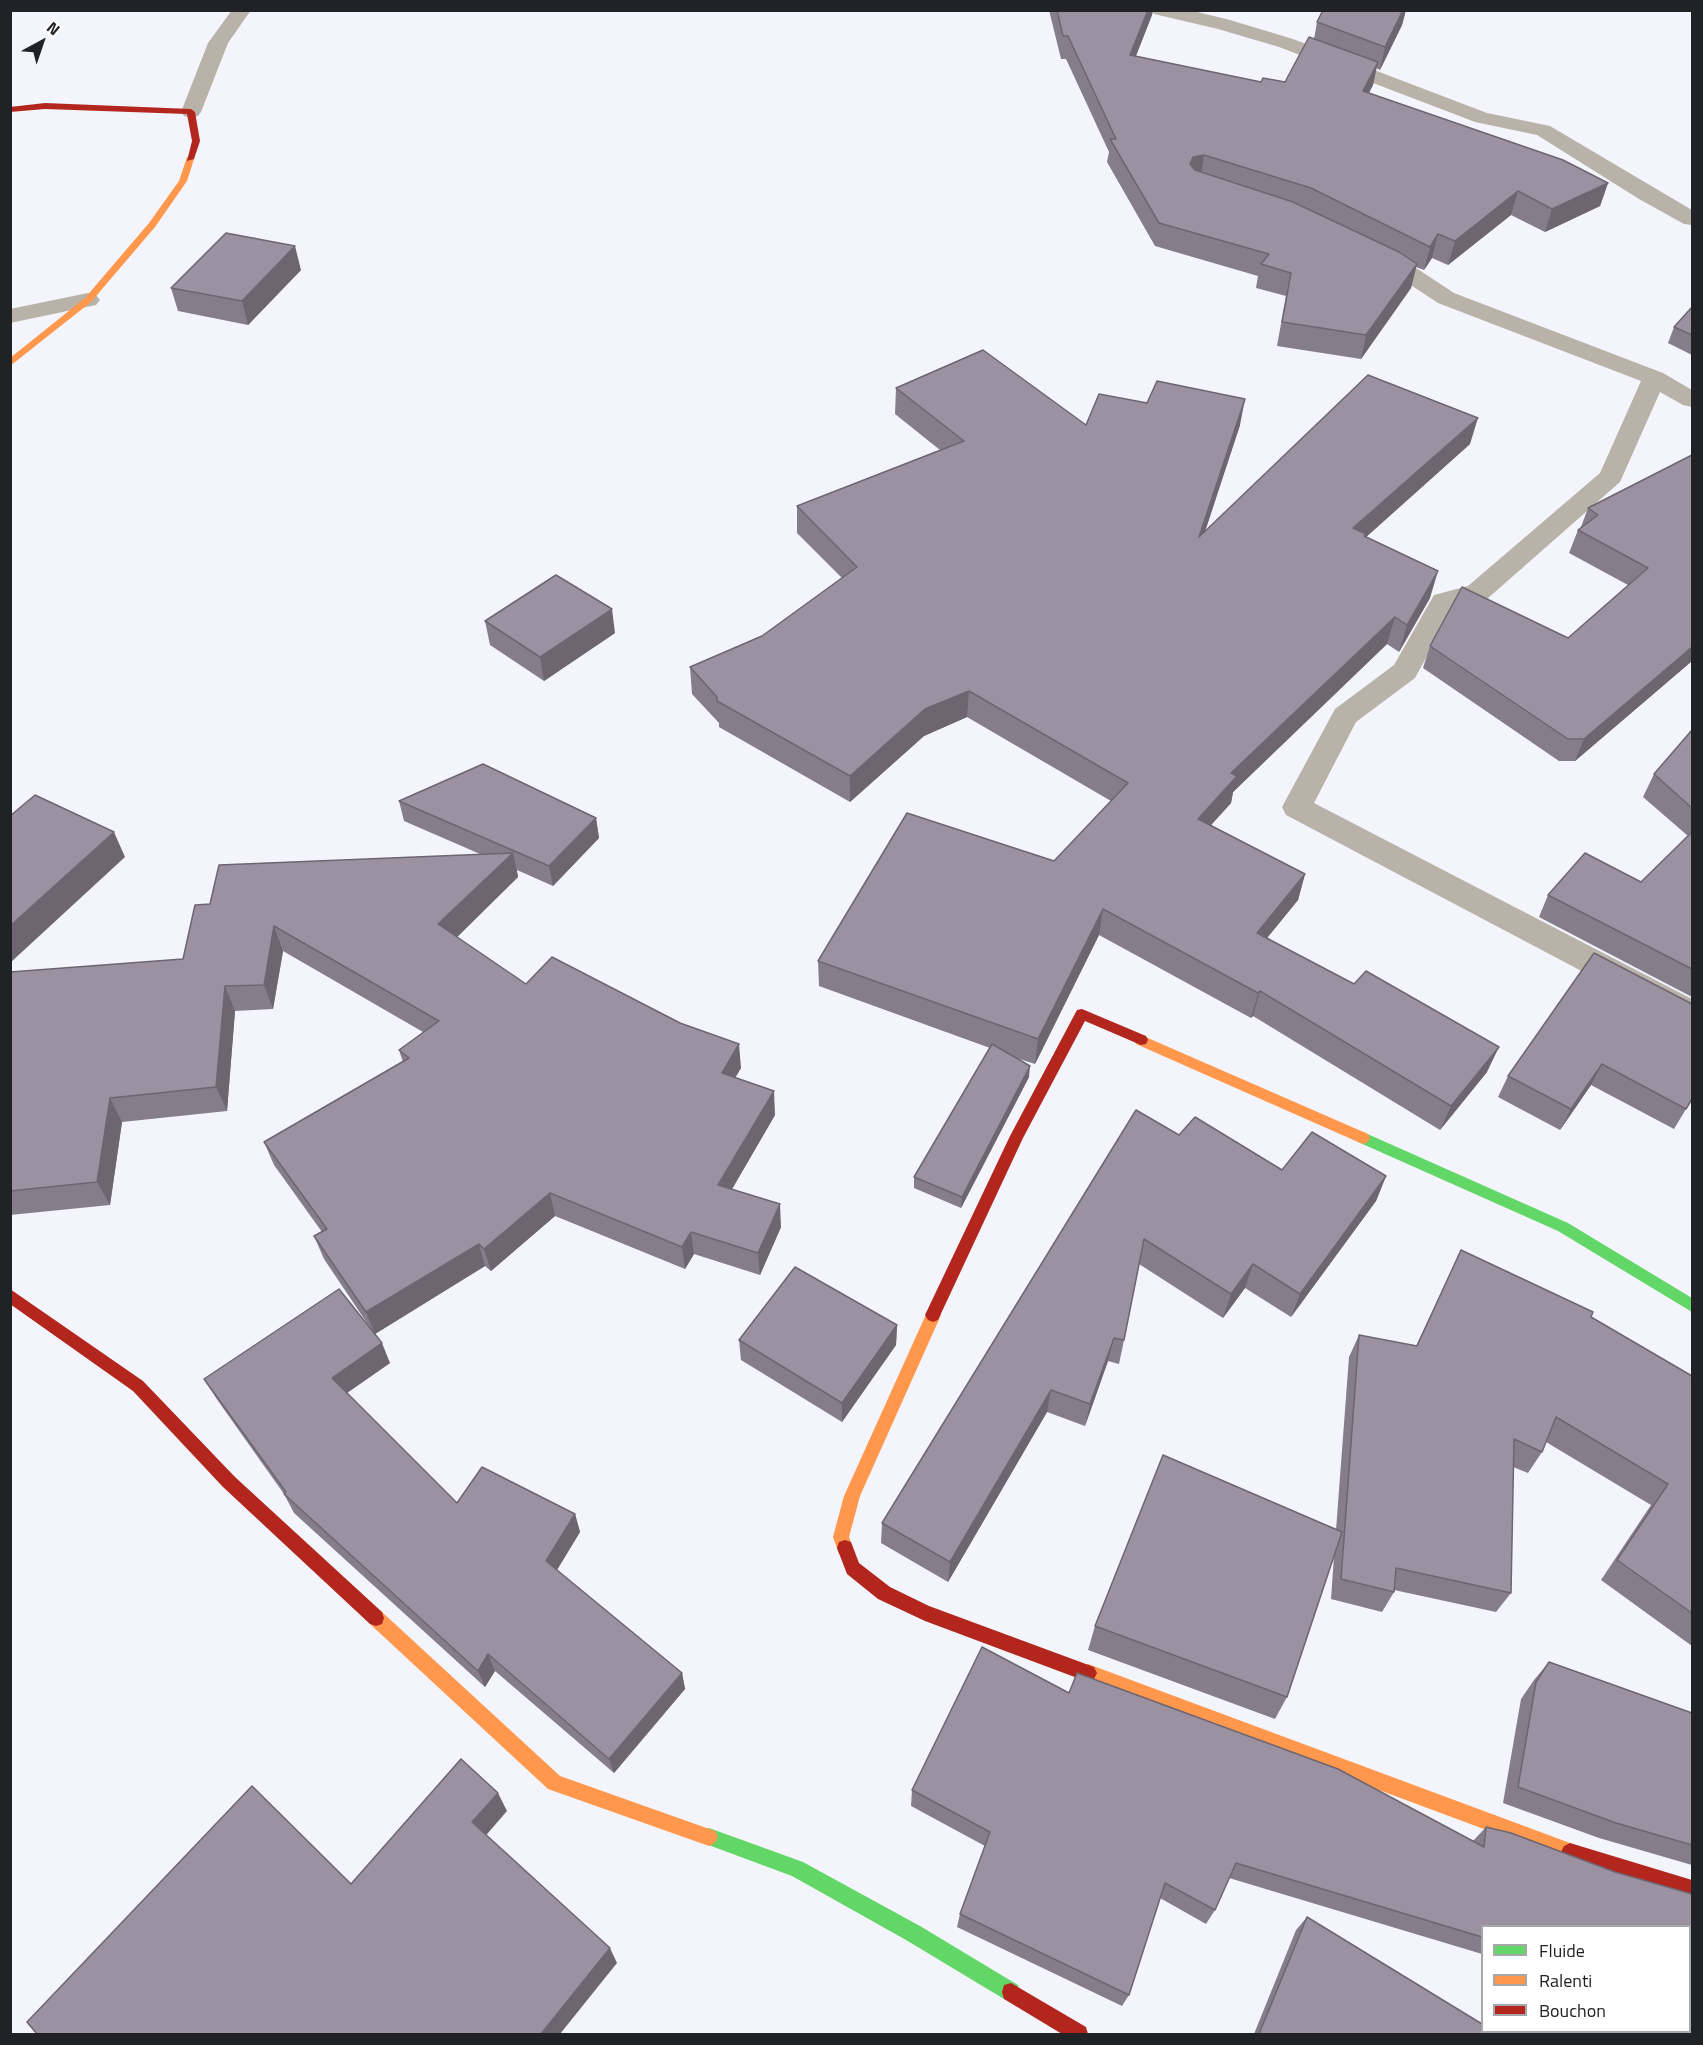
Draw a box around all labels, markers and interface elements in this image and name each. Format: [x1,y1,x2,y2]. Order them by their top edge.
north arrow [12,12,72,72]
text: N [42,15,66,41]
legend [1481,1925,1691,2033]
text: Fluide [1539,1937,1585,1964]
text: Ralenti [1539,1967,1592,1994]
text: Bouchon [1539,1997,1606,2024]

